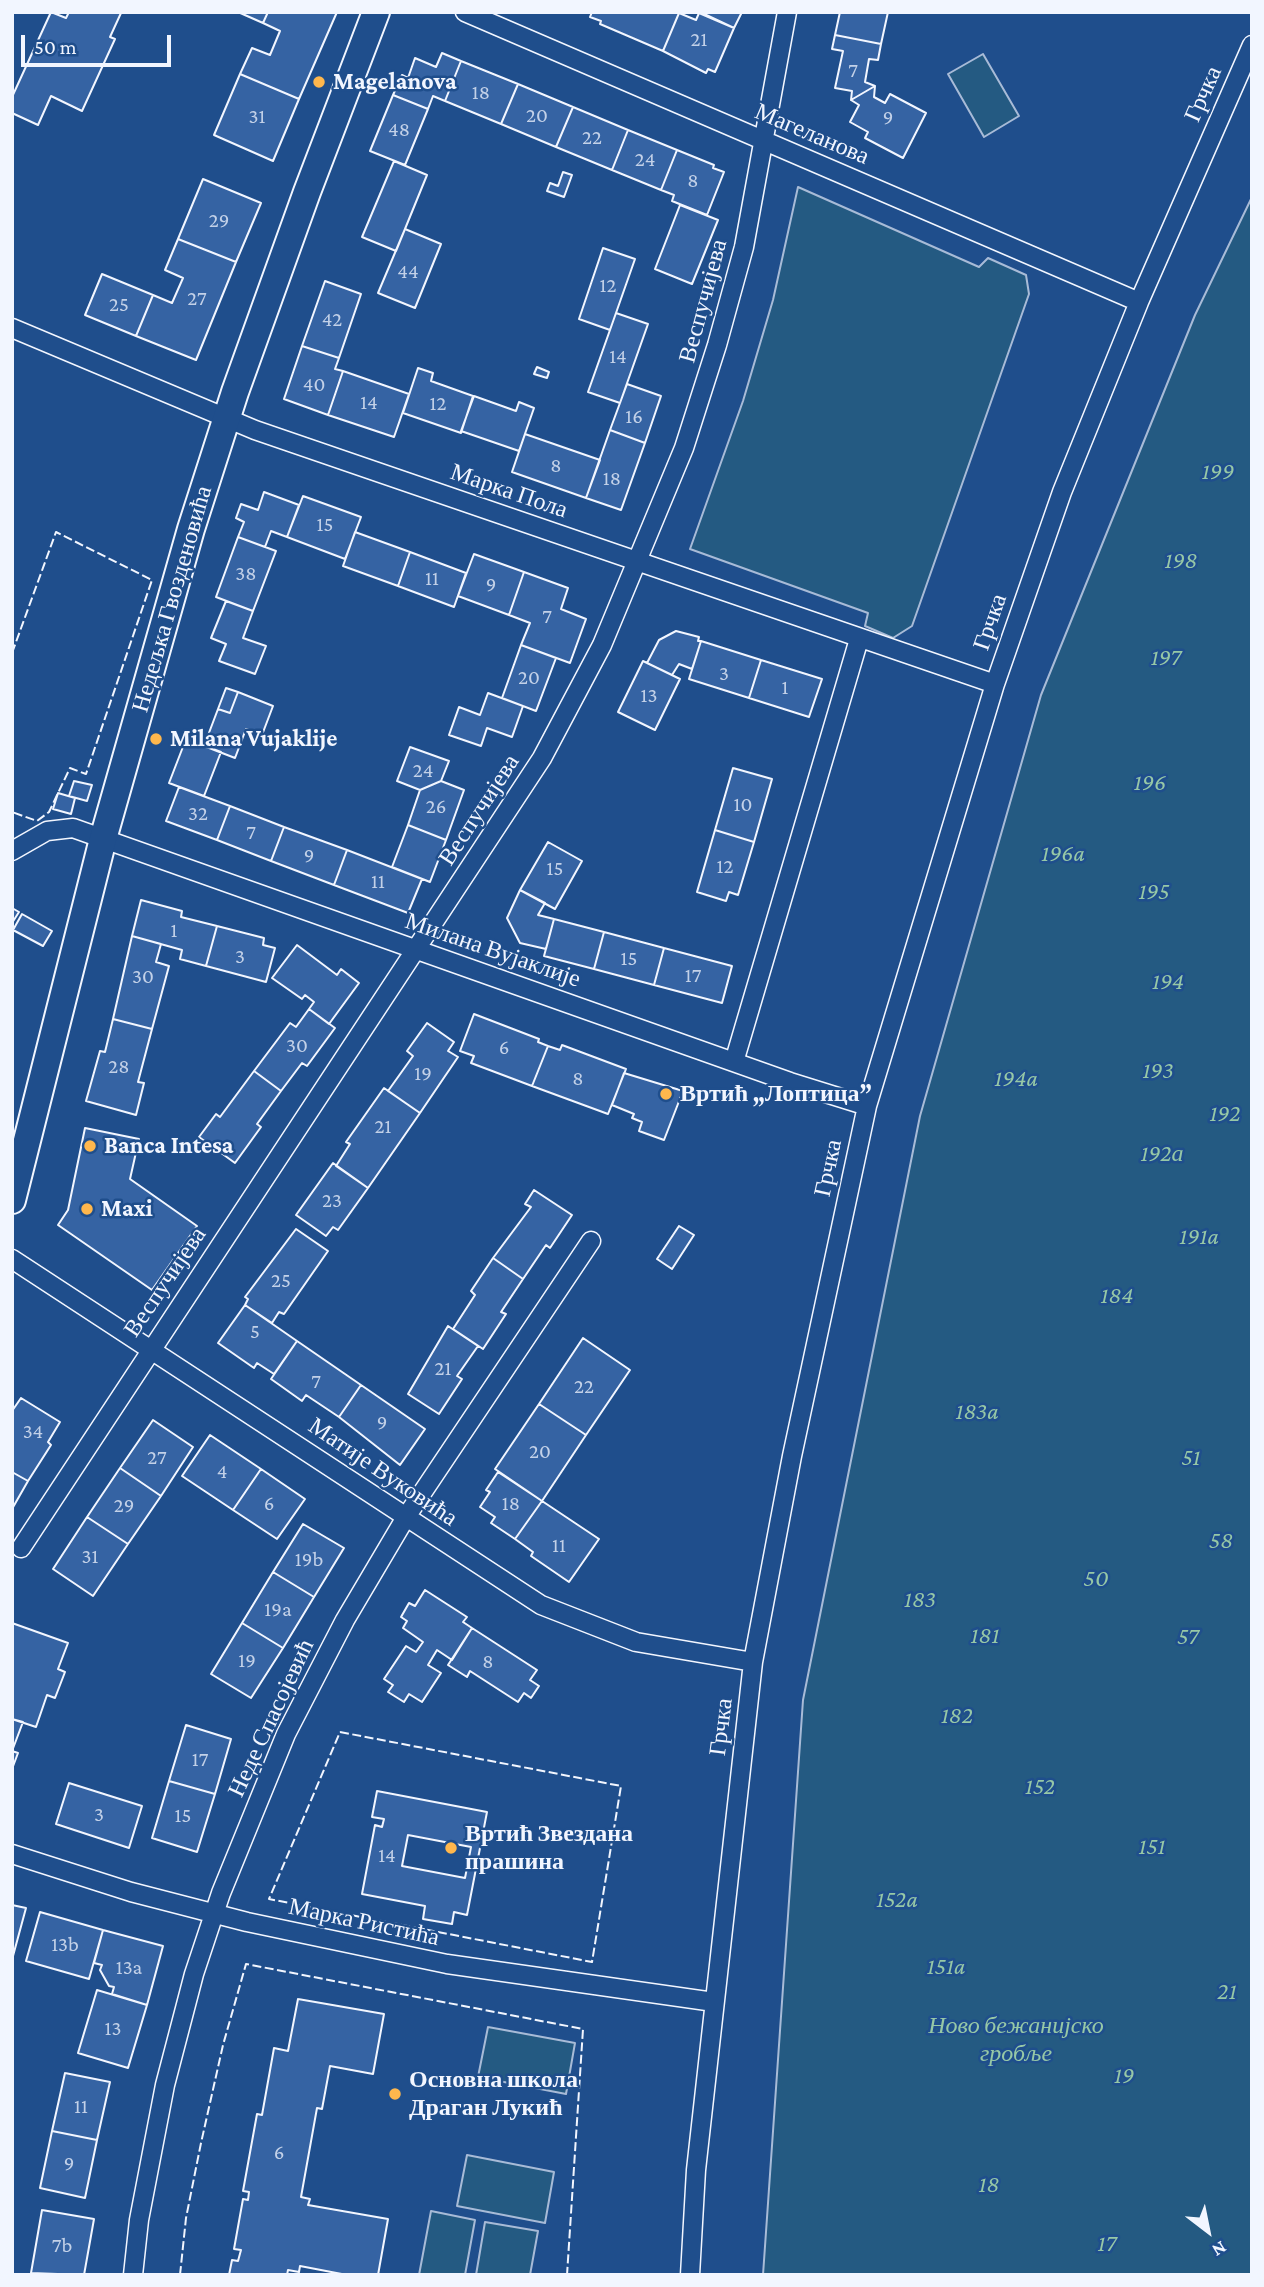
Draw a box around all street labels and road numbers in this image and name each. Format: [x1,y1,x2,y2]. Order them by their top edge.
street label: Грчка [1178,62,1228,126]
street label: Магеланова [751,97,873,171]
street label: Веспучијева [673,236,733,366]
street label: Марка Пола [447,458,571,524]
street label: Недељка Гвозденовића [126,482,218,716]
street label: Грчка [967,590,1013,654]
street label: Веспучијева [432,749,526,871]
street label: Милана Вујаклије [402,906,584,994]
street label: Грчка [808,1137,848,1199]
street label: Веспучијева [118,1221,212,1343]
street label: Матије Вуковића [303,1412,463,1532]
street label: Неде Спасојевић [222,1635,320,1801]
street label: Грчка [703,1697,739,1757]
street label: Марка Ристића [286,1892,442,1952]

